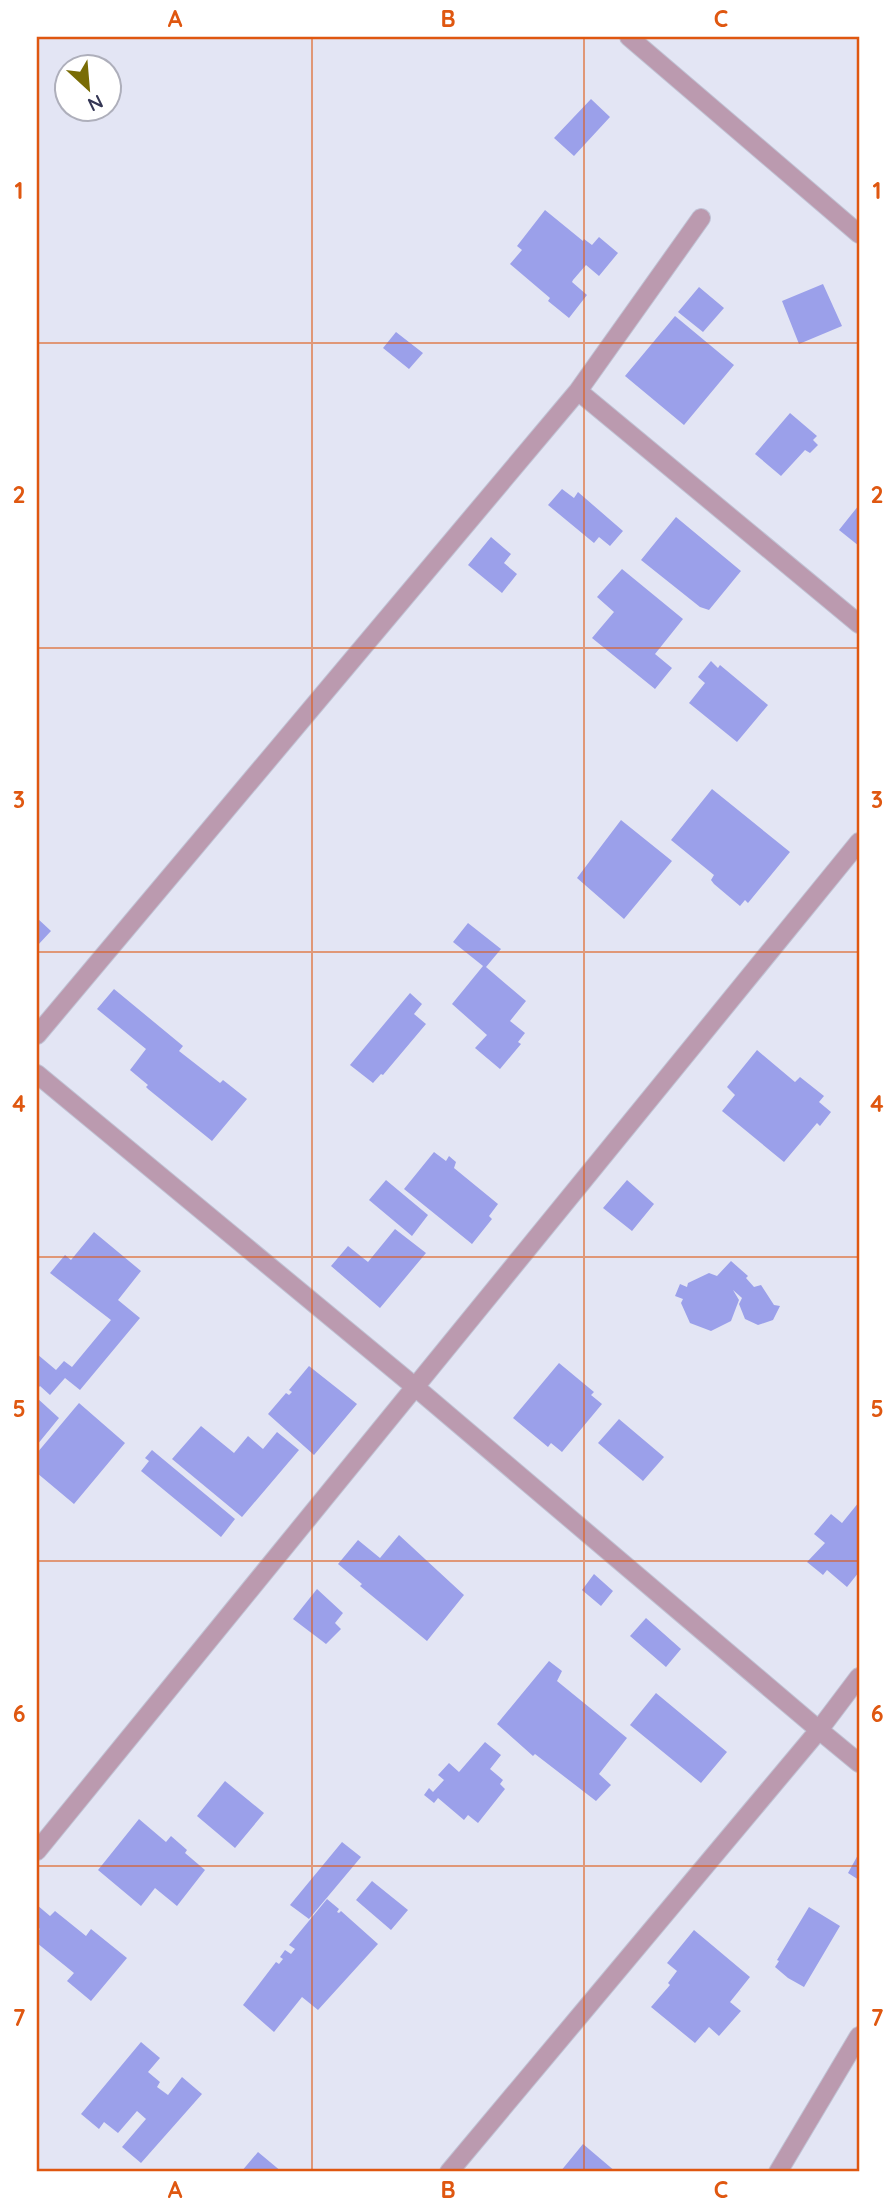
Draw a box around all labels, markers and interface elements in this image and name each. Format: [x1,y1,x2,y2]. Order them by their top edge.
text: A [168,4,183,33]
text: B [440,4,456,33]
text: C [714,4,728,33]
north arrow [52,52,122,122]
text: N [84,89,107,117]
text: 1 [15,176,23,205]
text: 1 [873,176,881,205]
text: 2 [12,480,26,509]
text: 2 [870,480,884,509]
text: 3 [13,785,25,814]
text: 3 [871,785,883,814]
text: 4 [12,1089,26,1118]
text: 4 [870,1089,884,1118]
text: 5 [12,1394,26,1423]
text: 5 [870,1394,884,1423]
text: 6 [13,1699,25,1728]
text: 6 [871,1699,883,1728]
text: 7 [13,2003,26,2032]
text: 7 [871,2003,884,2032]
text: A [168,2175,183,2204]
text: B [440,2175,456,2204]
text: C [714,2175,728,2204]

